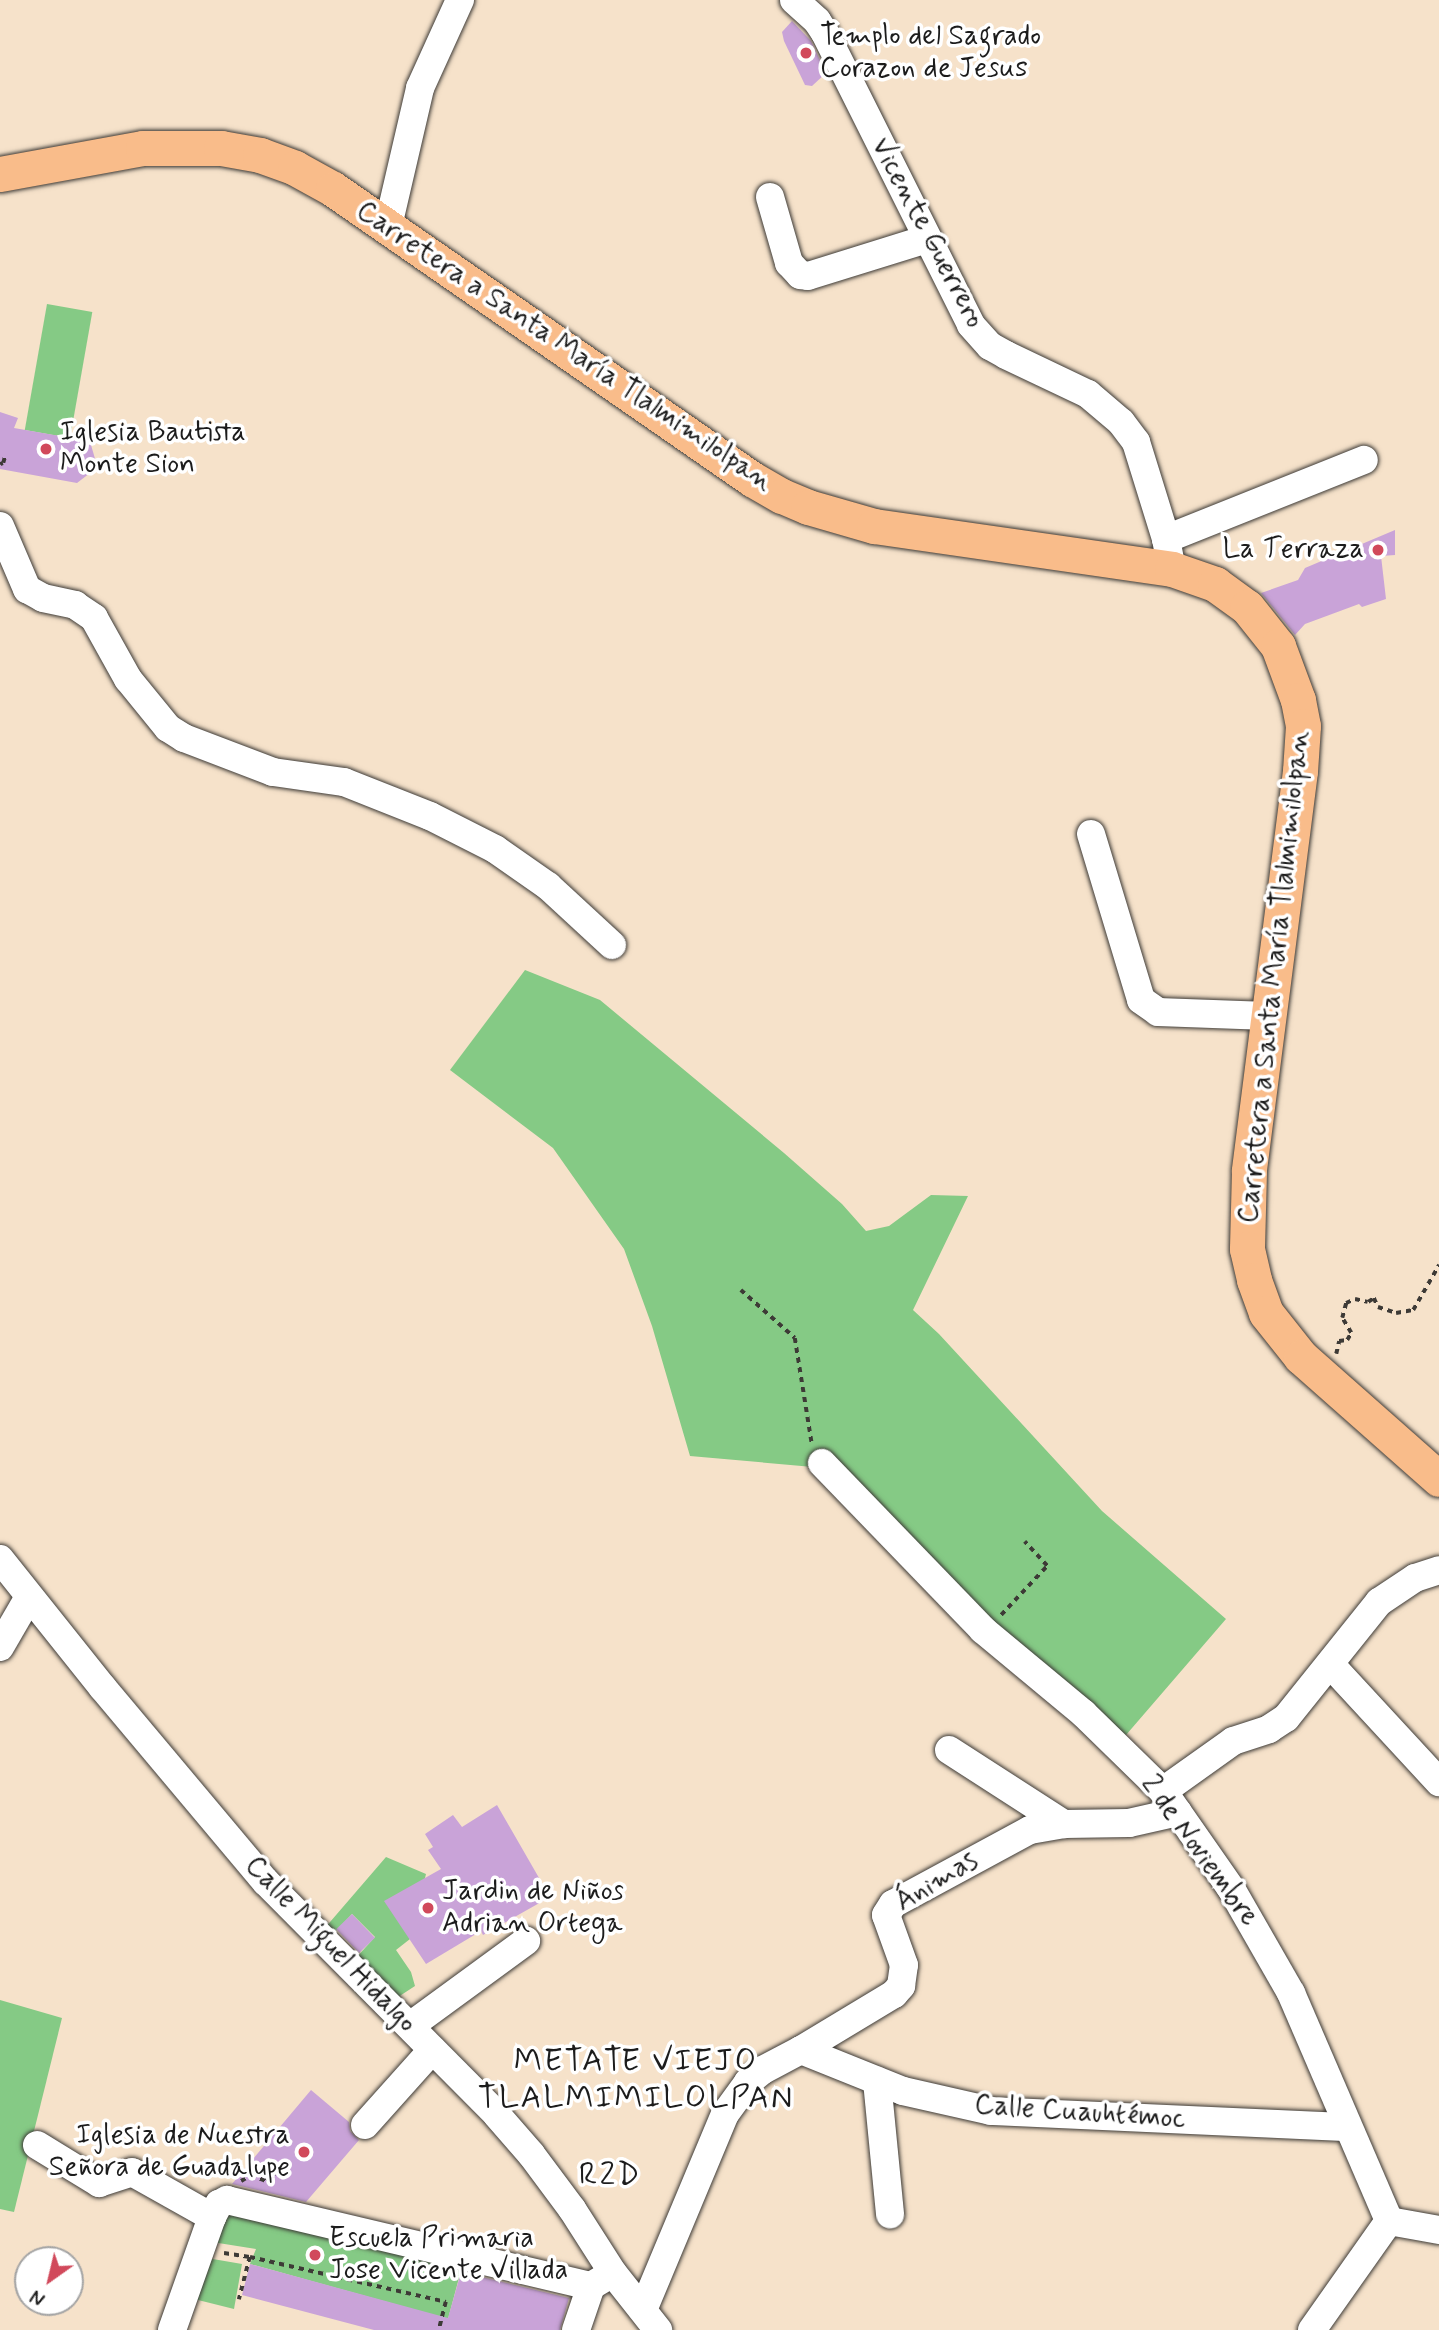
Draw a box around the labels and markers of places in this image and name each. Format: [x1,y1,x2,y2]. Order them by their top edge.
place label: Templo del Sagrado Corazon de Jesus [820,20,1042,86]
marker: Templo del Sagrado Corazon de Jesus [798,45,814,61]
place label: Iglesia Bautista Monte Sion [60,416,241,482]
marker: Iglesia Bautista Monte Sion [38,441,54,457]
place label: La Terraza [1232,533,1364,567]
marker: La Terraza [1370,542,1386,558]
place label: Jardin de Niños Adrian Ortega [442,1875,623,1941]
marker: Jardin de Niños Adrian Ortega [420,1900,436,1916]
place label: Iglesia de Nuestra Señora de Guadalupe [50,2119,290,2185]
marker: Iglesia de Nuestra Señora de Guadalupe [296,2144,312,2160]
place label: Escuela Primaria Jose Vicente Villada [329,2222,576,2288]
marker: Escuela Primaria Jose Vicente Villada [307,2247,323,2263]

